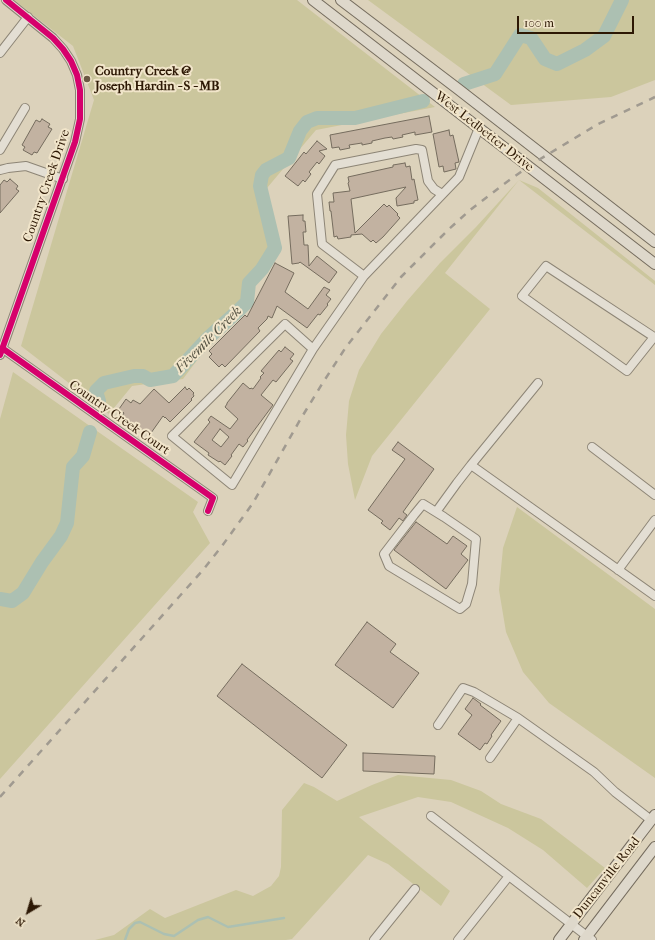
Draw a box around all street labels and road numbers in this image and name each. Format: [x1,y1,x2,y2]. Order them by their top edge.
street label: West Ledbetter Drive [432,89,536,175]
street label: Country Creek Drive [20,128,74,244]
street label: Country Creek Court [66,377,172,459]
street label: Duncanville Road [570,834,644,922]

